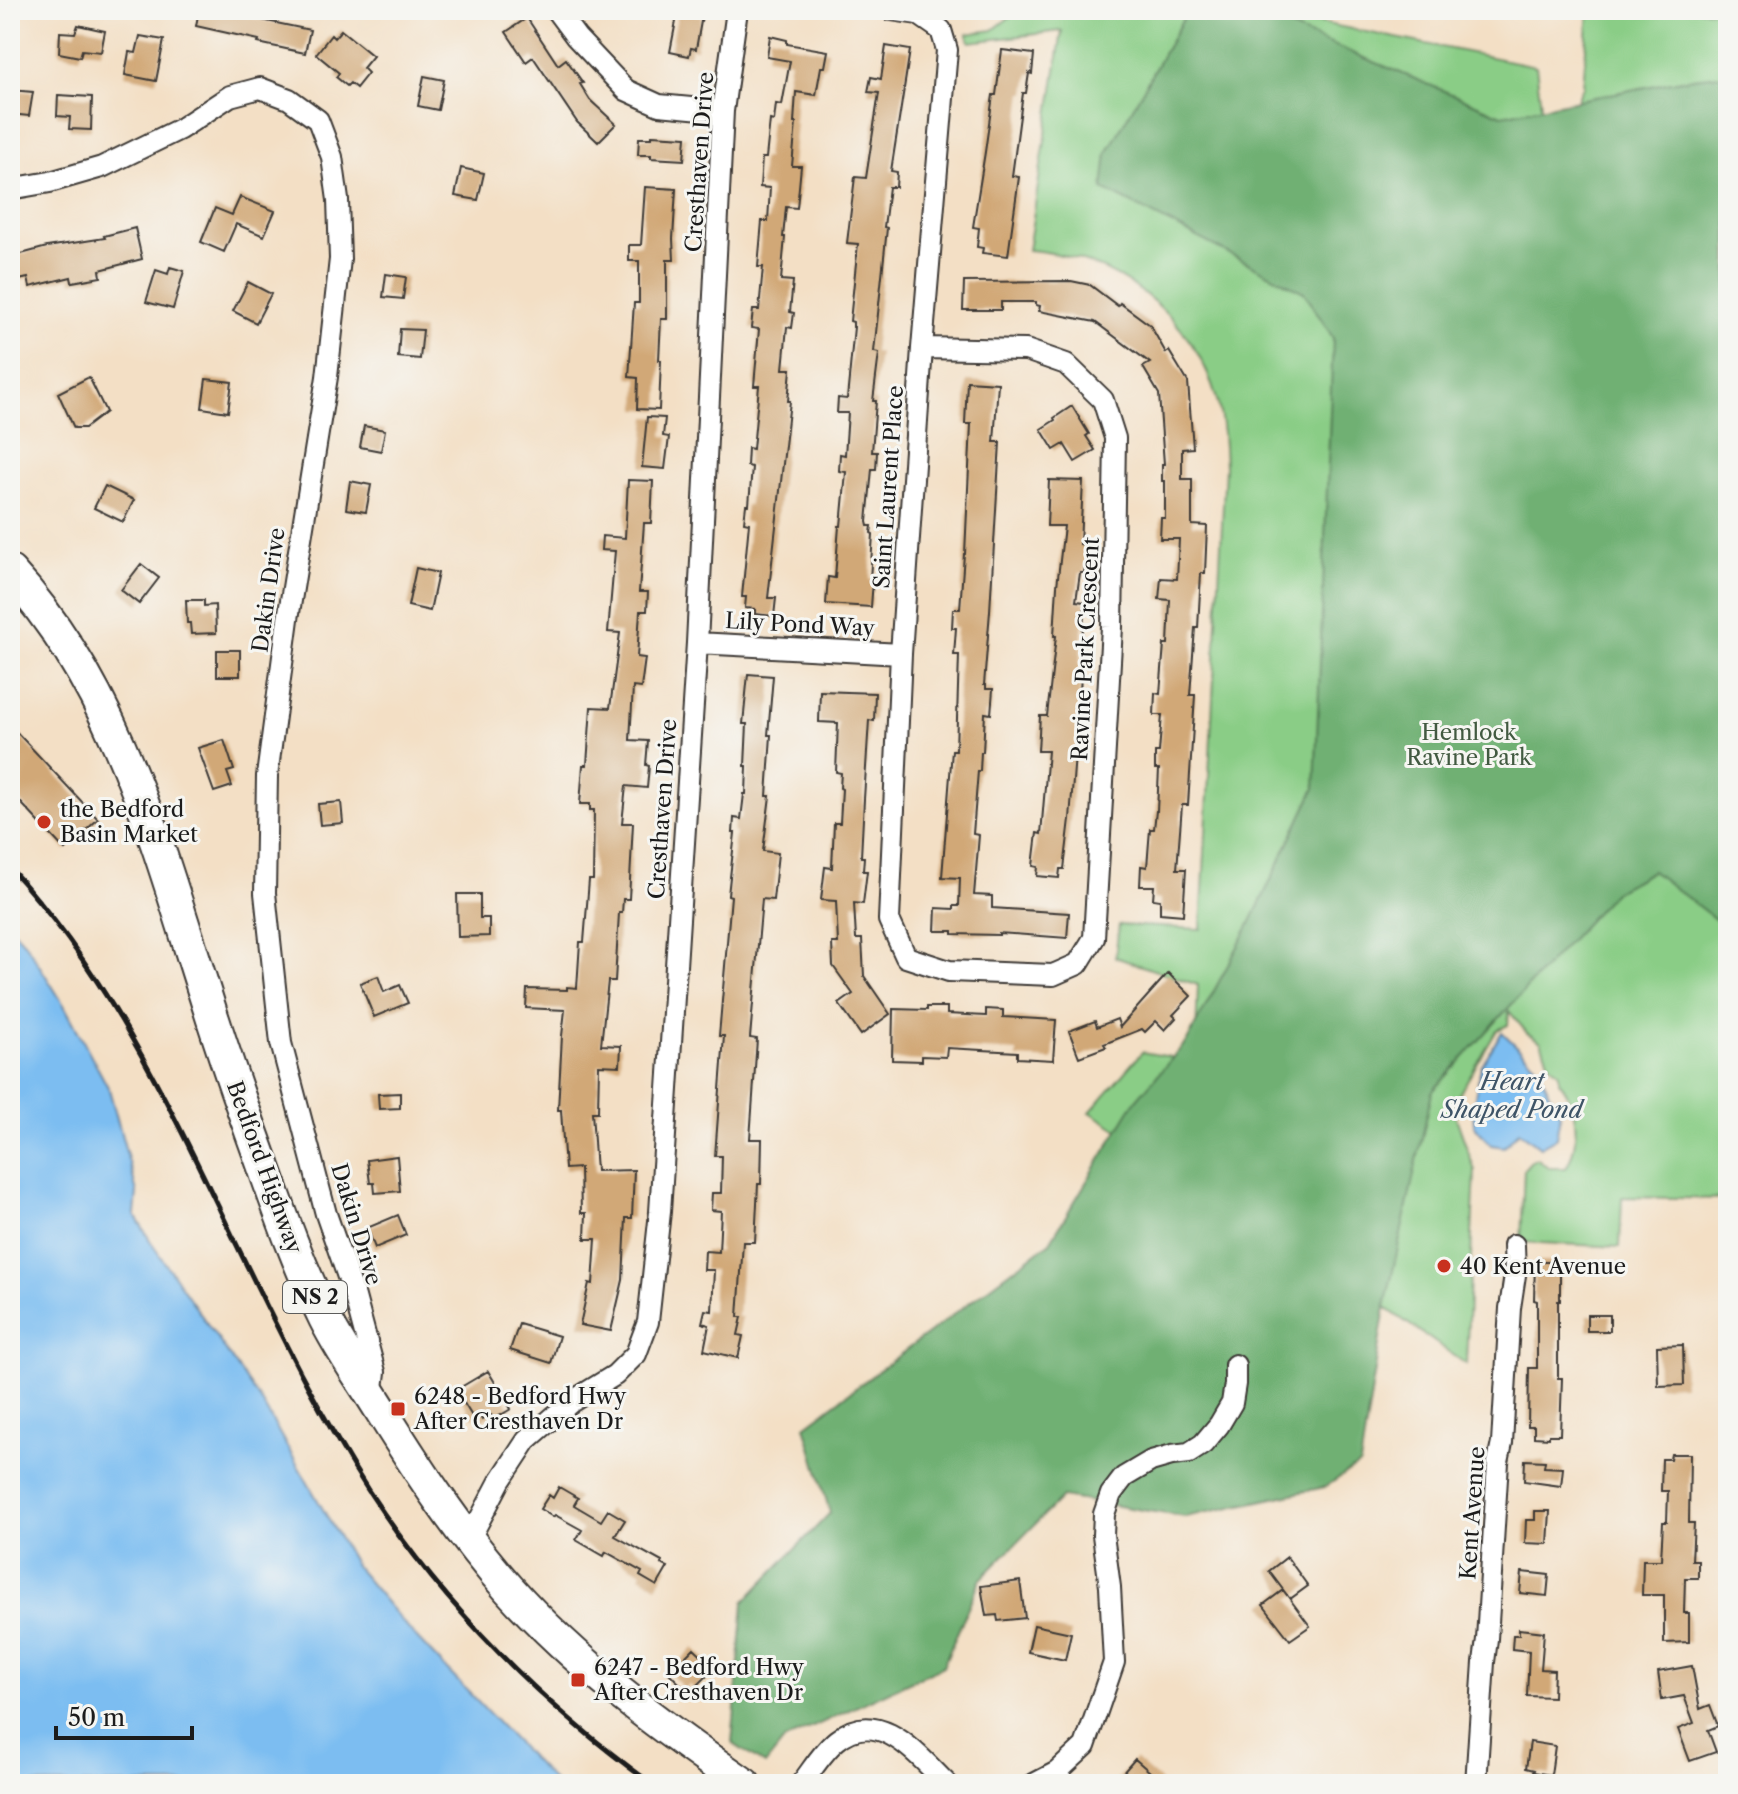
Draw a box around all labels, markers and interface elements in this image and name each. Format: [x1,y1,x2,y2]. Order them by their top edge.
street label: Cresthaven Drive [680,71,719,253]
street label: Saint Laurent Place [868,385,909,590]
street label: Dakin Drive [246,526,291,654]
street label: Ravine Park Crescent [1066,536,1105,762]
street label: Lily Pond Way [724,607,876,642]
street label: Cresthaven Drive [643,718,682,900]
park label: Hemlock Ravine Park [1406,719,1533,771]
place label: the Bedford Basin Market [60,796,198,848]
marker: the Bedford Basin Market [35,813,53,831]
water label: Heart Shaped Pond [1439,1067,1585,1124]
street label: Bedford Highway [221,1077,309,1258]
street label: Dakin Drive [325,1160,388,1288]
place label: 40 Kent Avenue [1460,1253,1626,1280]
marker: 40 Kent Avenue [1435,1257,1453,1275]
road number: NS 2 [283,1281,347,1313]
place label: 6248 - Bedford Hwy After Cresthaven Dr [413,1383,627,1435]
marker: 6248 - Bedford Hwy After Cresthaven Dr [389,1400,407,1418]
street label: Kent Avenue [1454,1445,1491,1581]
place label: 6247 - Bedford Hwy After Cresthaven Dr [593,1654,805,1706]
marker: 6247 - Bedford Hwy After Cresthaven Dr [569,1671,587,1689]
scale bar [56,1690,192,1740]
text: 50 m [68,1703,125,1732]

